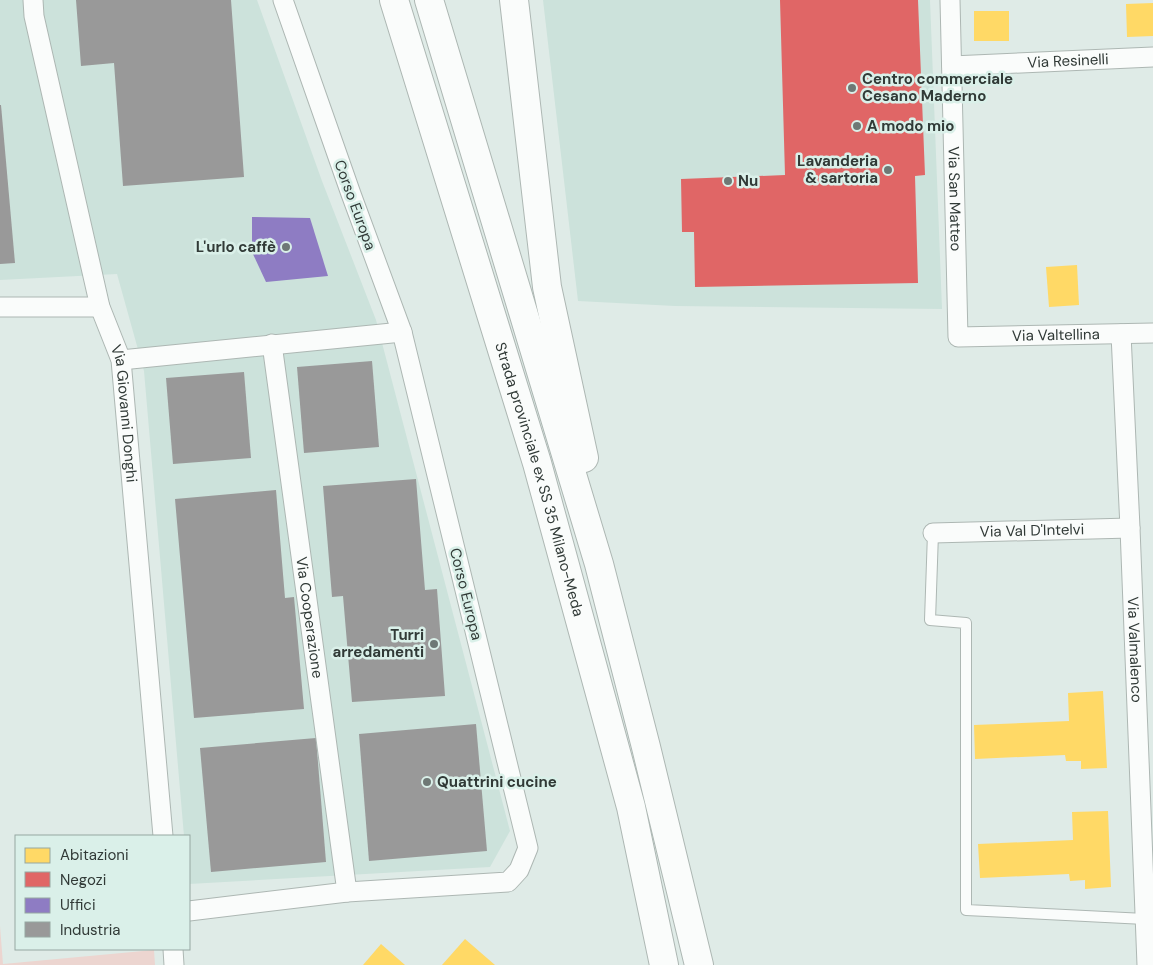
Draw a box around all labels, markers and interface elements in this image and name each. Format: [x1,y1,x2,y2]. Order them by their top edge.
street label: Via Resinelli [1027,49,1109,73]
place label: Centro commerciale Cesano Maderno [862,69,1013,106]
marker: Centro commerciale Cesano Maderno [846,82,858,94]
place label: A modo mio [867,116,954,136]
marker: A modo mio [851,120,863,132]
street label: Via San Matteo [943,146,966,252]
place label: Lavanderia & sartoria [797,151,878,188]
street label: Corso Europa [329,157,381,253]
marker: Lavanderia & sartoria [882,164,894,176]
place label: Nu [738,171,758,191]
marker: Nu [722,175,734,187]
place label: L'urlo caffè [196,237,276,257]
marker: L'urlo caffè [280,241,292,253]
street label: Via Valtellina [1012,324,1100,346]
street label: Strada provinciale ex SS 35 Milano-Meda [490,340,589,619]
street label: Via Giovanni Donghi [106,342,142,483]
street label: Via Val D'Intelvi [979,519,1084,542]
street label: Corso Europa [445,546,487,642]
street label: Via Cooperazione [291,555,328,680]
street label: Via Valmalenco [1123,596,1147,703]
place label: Turri arredamenti [332,625,424,662]
marker: Turri arredamenti [428,638,440,650]
place label: Quattrini cucine [437,772,557,792]
marker: Quattrini cucine [421,776,433,788]
legend [15,835,190,950]
text: Abitazioni [60,845,129,865]
text: Negozi [60,870,106,890]
text: Uffici [60,895,96,915]
text: Industria [60,920,121,940]

